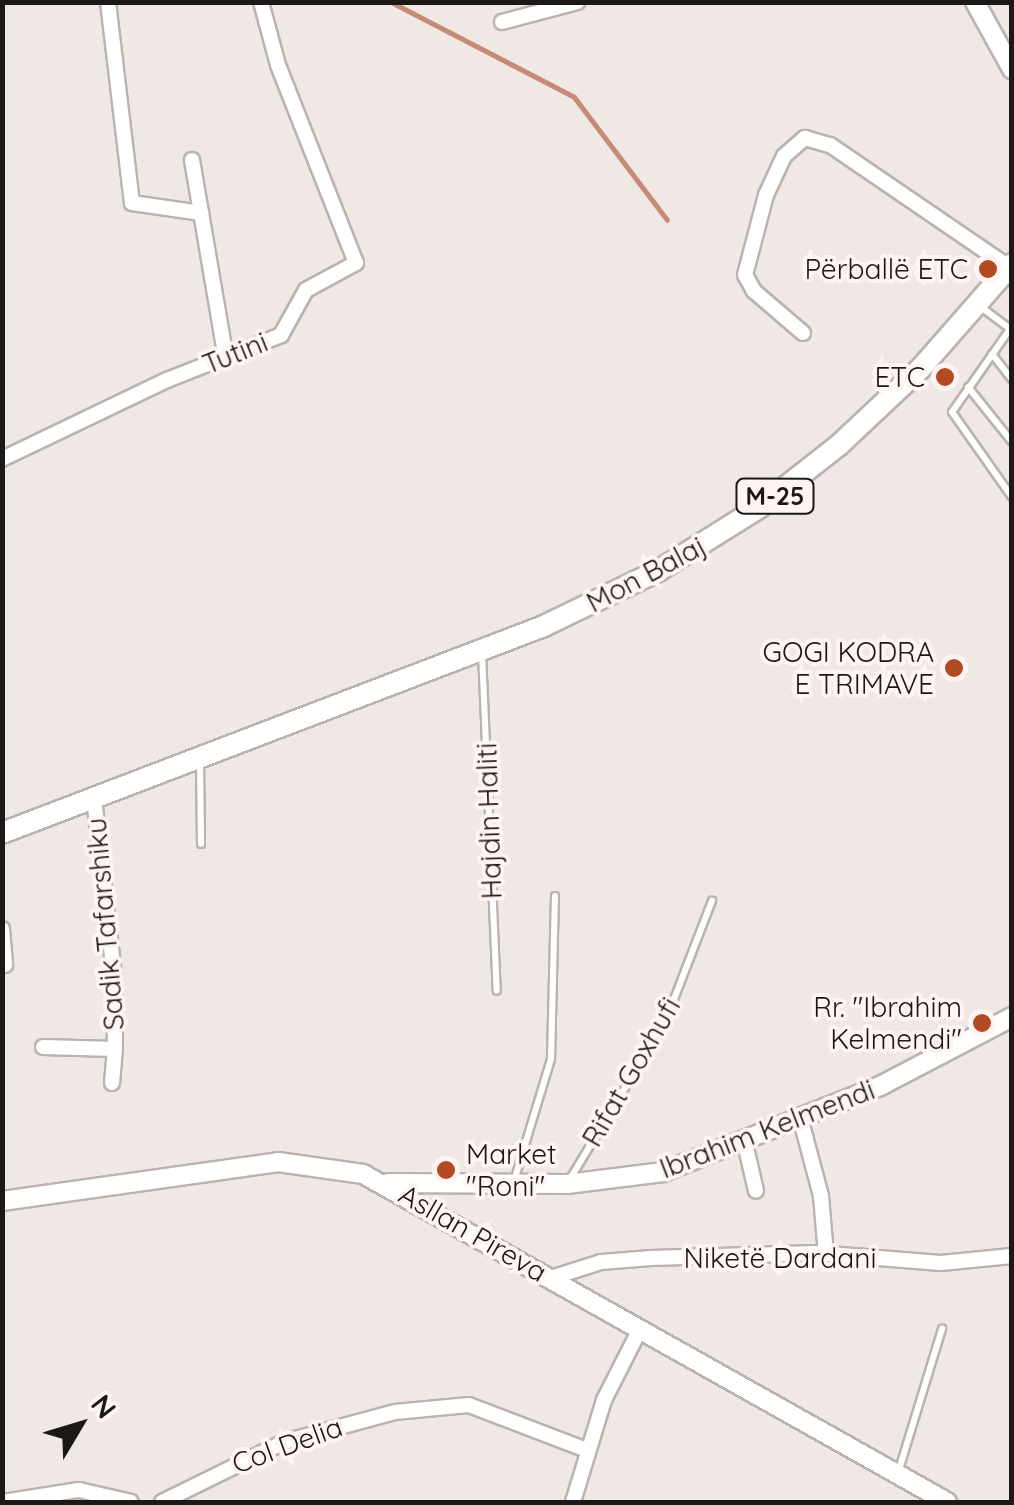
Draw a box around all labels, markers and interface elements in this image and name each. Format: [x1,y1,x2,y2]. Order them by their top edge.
place label: Përballë ETC [804,252,968,286]
marker: Përballë ETC [977,258,999,280]
street label: Tutini [198,325,272,381]
place label: ETC [874,360,925,394]
marker: ETC [934,366,956,388]
road number: M-25 [735,476,815,516]
street label: Mon Balaj [581,529,711,619]
place label: GOGI KODRA E TRIMAVE [762,635,934,701]
marker: GOGI KODRA E TRIMAVE [943,657,965,679]
street label: Hajdin Haliti [469,742,509,900]
street label: Sadik Tafarshiku [79,816,131,1032]
place label: Rr. "Ibrahim Kelmendi" [813,990,962,1056]
street label: Rifat Goxhufi [575,992,687,1152]
marker: Rr. "Ibrahim Kelmendi" [971,1012,993,1034]
street label: Ibrahim Kelmendi [655,1073,879,1185]
place label: Market "Roni" [466,1137,557,1203]
marker: Market "Roni" [435,1159,457,1181]
street label: Asllan Pireva [393,1177,553,1289]
street label: Niketë Dardani [684,1241,876,1275]
north arrow [30,1375,130,1475]
text: N [84,1387,124,1425]
street label: Col Delia [227,1410,347,1480]

